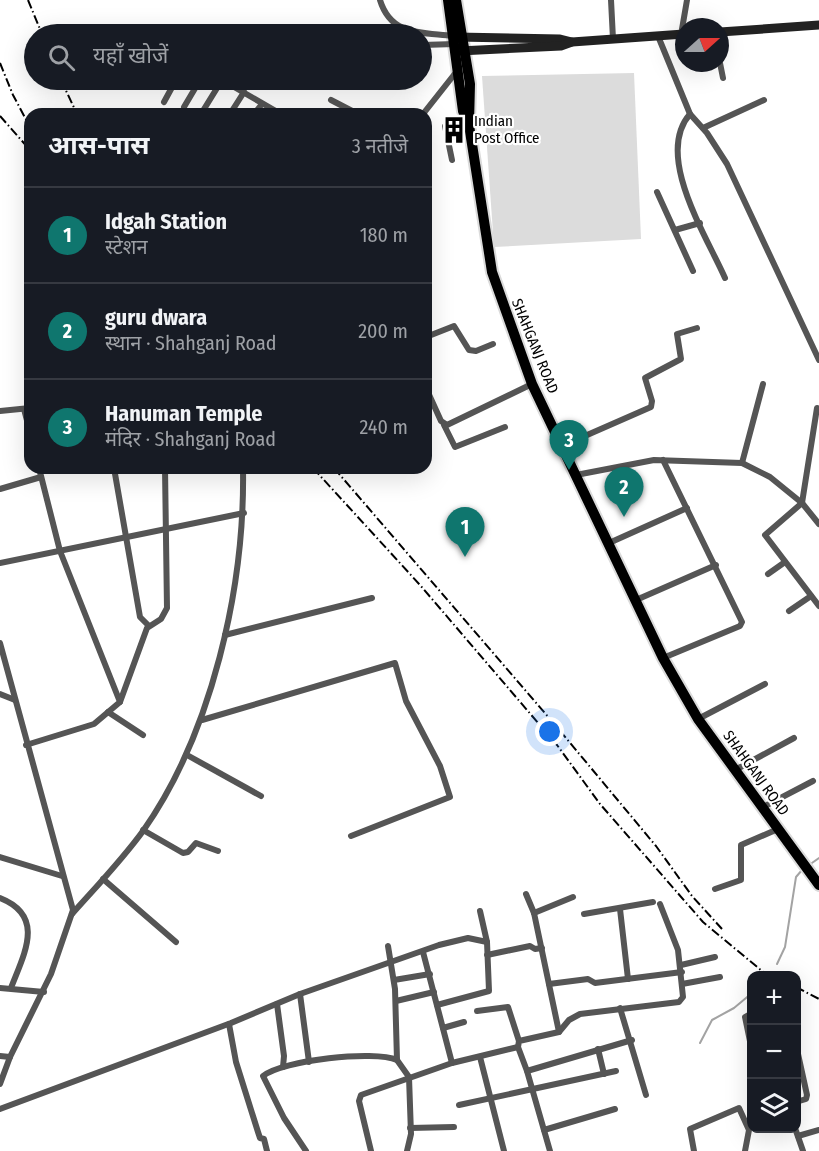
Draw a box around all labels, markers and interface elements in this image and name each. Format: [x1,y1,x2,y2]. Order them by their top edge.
north arrow [675,18,729,72]
search box [24,24,432,90]
icon: search [45,41,78,74]
text: यहाँ खोजें [93,42,168,69]
place label: Indian Post Office [474,112,540,147]
building icon: Indian Post Office [439,115,469,145]
text: आस-पास [48,130,150,161]
text: 3 नतीजे [352,134,408,158]
text: Idgah Station [105,208,227,235]
text: 1 [63,223,72,247]
text: 180 m [360,223,408,247]
text: स्टेशन [105,235,148,259]
street label: SHAHGANJ ROAD [508,296,562,396]
text: guru dwara [105,304,207,331]
text: 2 [63,319,72,343]
text: 200 m [358,319,408,343]
text: स्थान · Shahganj Road [105,331,276,355]
text: Hanuman Temple [105,400,262,427]
text: 3 [63,415,72,439]
text: 240 m [359,415,408,439]
pin: 3 [550,420,588,470]
text: मंदिर · Shahganj Road [105,427,276,451]
pin: 2 [604,468,644,517]
pin: 1 [446,508,484,557]
your location [535,717,564,746]
street label: SHAHGANJ ROAD [719,727,793,819]
map controls [747,971,801,1133]
button: + [747,971,801,1025]
button: − [747,1025,801,1079]
button: layers [747,1079,801,1133]

